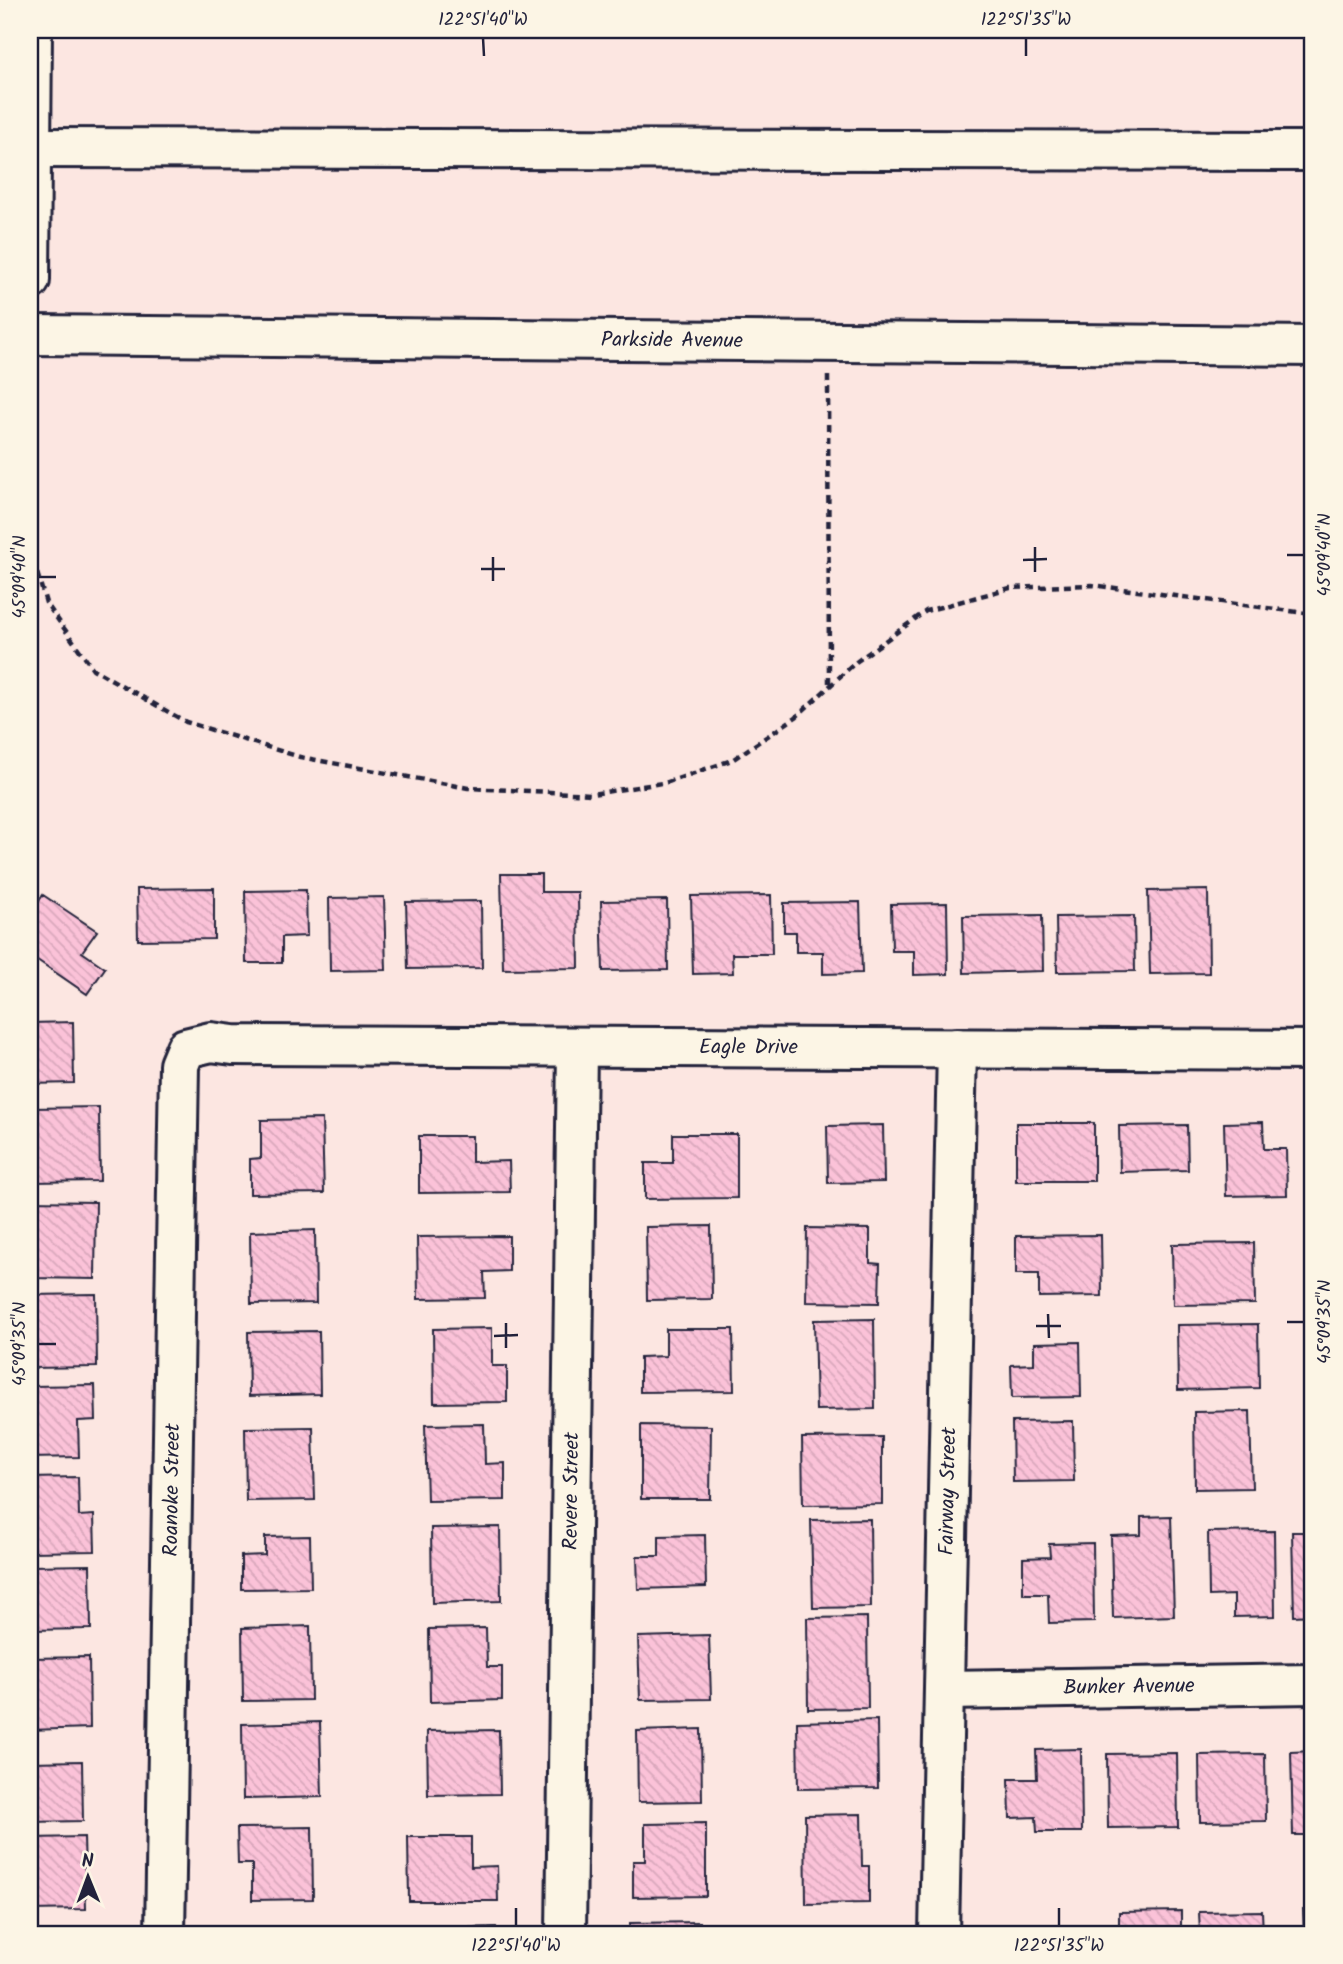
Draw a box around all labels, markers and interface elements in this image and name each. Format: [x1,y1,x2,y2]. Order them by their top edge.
text: 122°51'40"W [438,6,528,35]
text: 122°51'35"W [981,6,1071,35]
street label: Parkside Avenue [601,323,744,358]
text: 45°09'40"N [1311,513,1340,597]
text: 45°09'40"N [6,535,35,619]
street label: Eagle Drive [699,1031,799,1064]
text: 45°09'35"N [1311,1280,1340,1364]
text: 45°09'35"N [6,1302,35,1386]
street label: Roanoke Street [155,1422,190,1557]
street label: Fairway Street [930,1426,966,1556]
street label: Revere Street [554,1431,589,1550]
street label: Bunker Avenue [1063,1669,1195,1705]
north arrow [52,1842,122,1912]
text: N [81,1847,94,1877]
text: 122°51'40"W [471,1932,561,1961]
text: 122°51'35"W [1014,1932,1104,1961]

